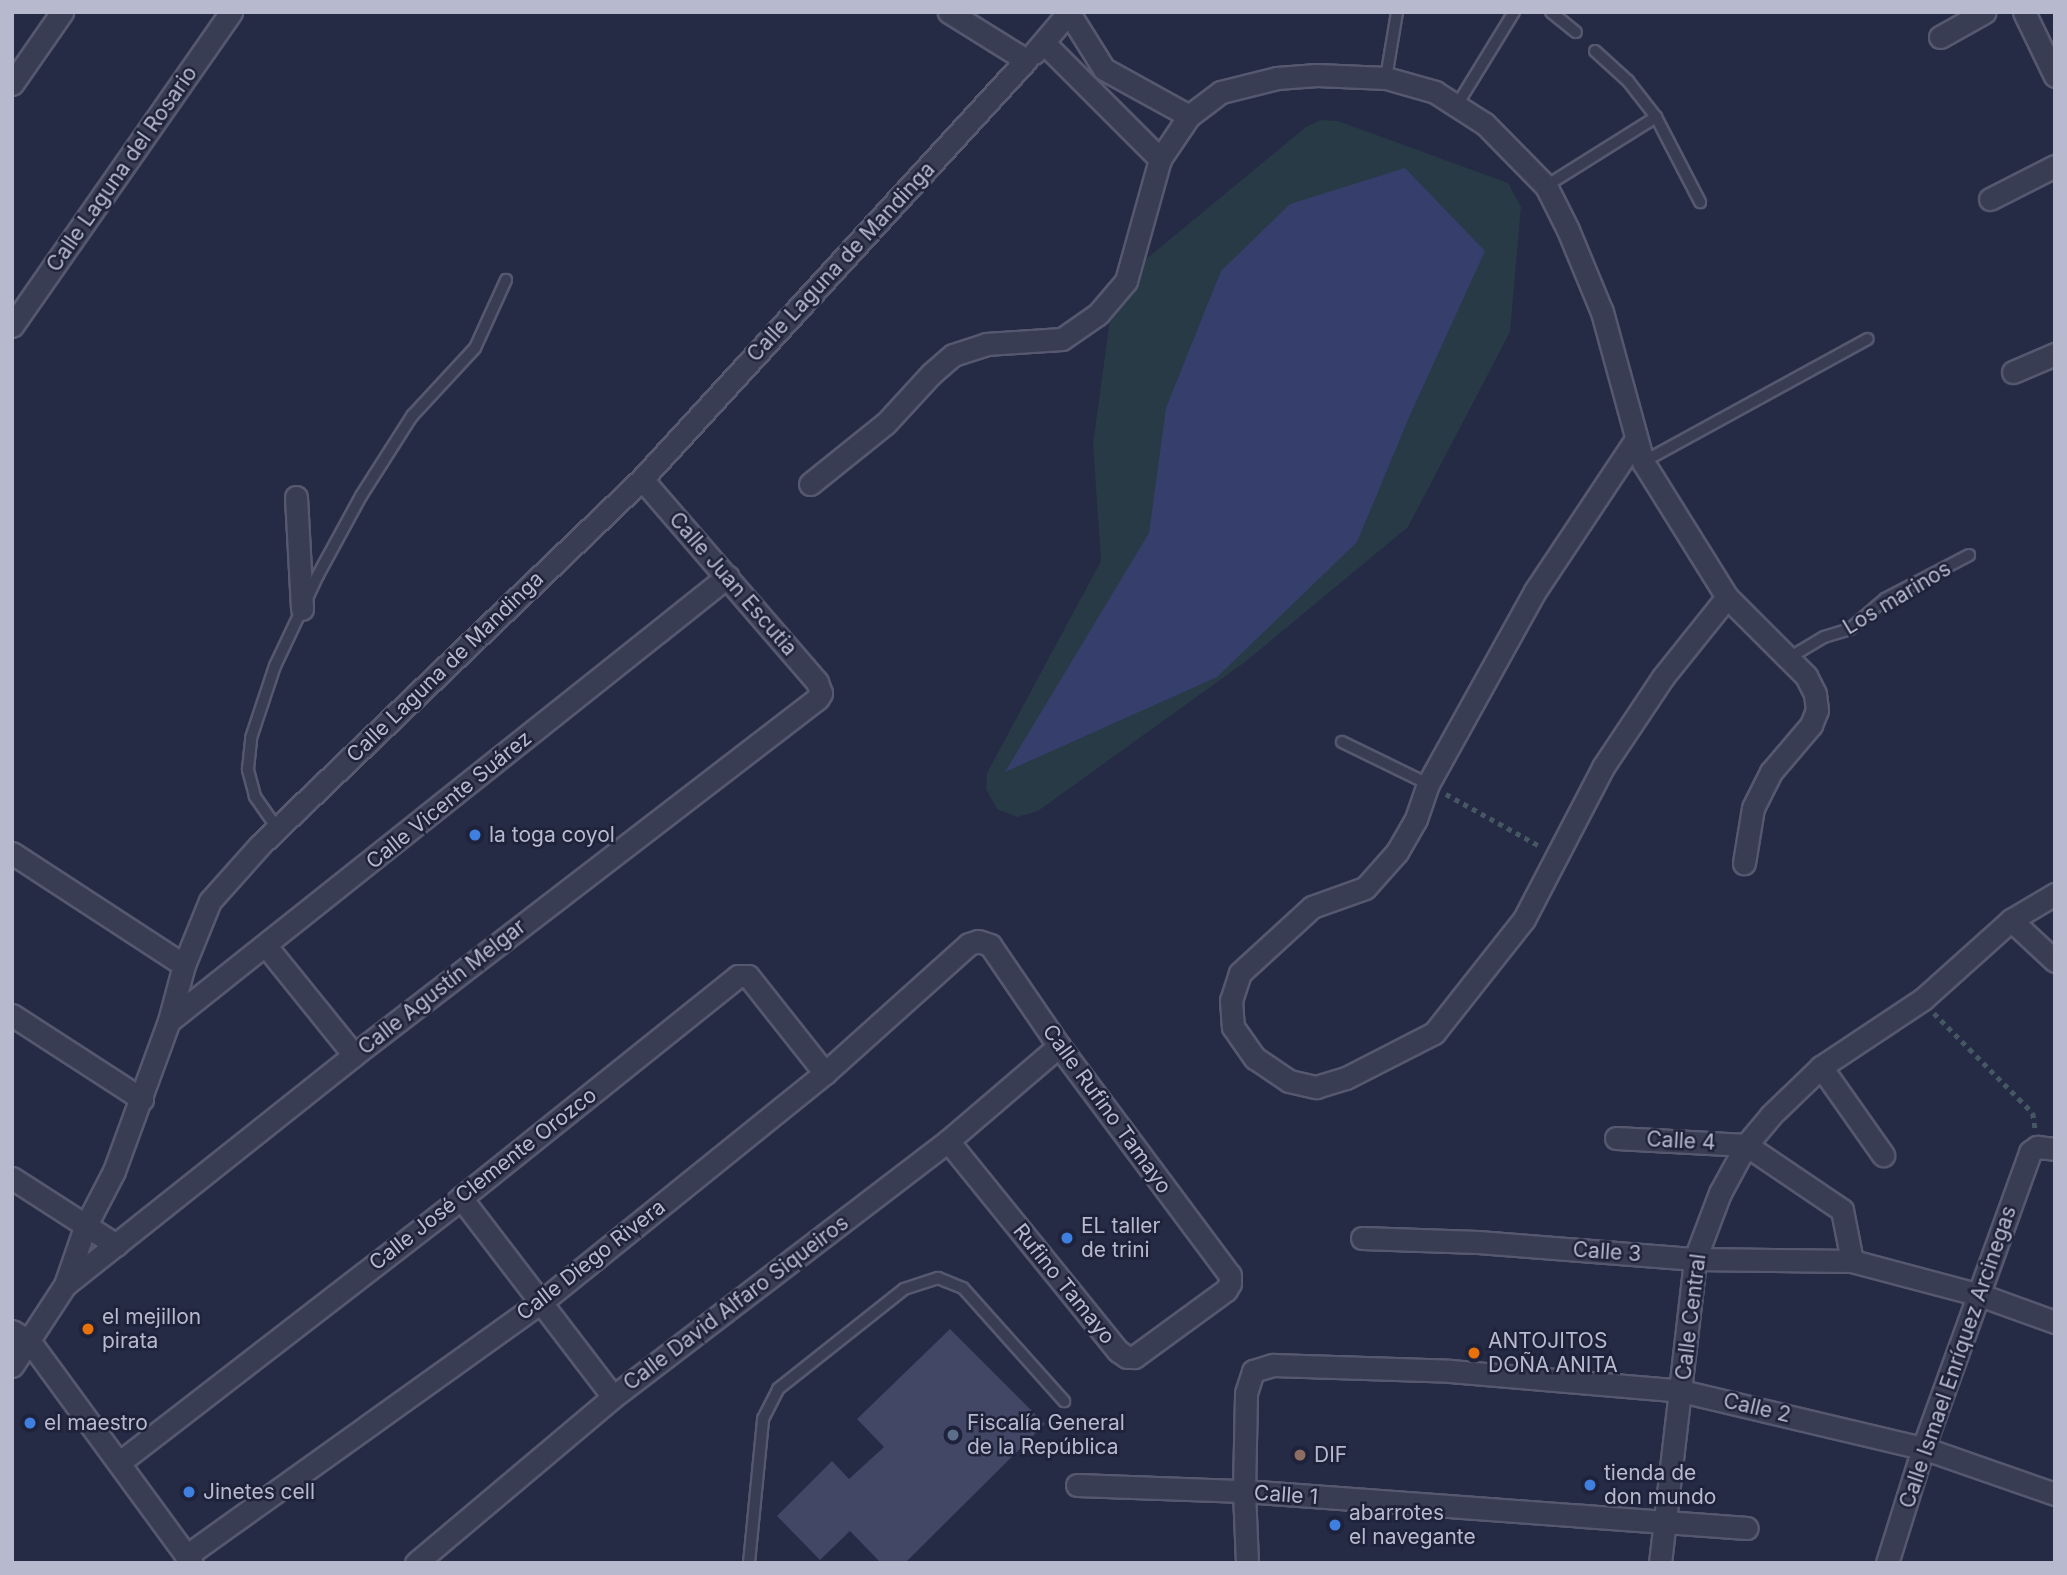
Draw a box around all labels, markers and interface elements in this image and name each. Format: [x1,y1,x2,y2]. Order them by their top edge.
street label: Calle Laguna del Rosario [41,61,203,277]
street label: Calle Laguna de Mandinga [742,157,940,367]
street label: Calle Juan Escutia [664,507,802,661]
street label: Los marinos [1839,556,1955,640]
street label: Calle Laguna de Mandinga [341,566,549,768]
street label: Calle Vicente Suárez [361,726,537,874]
place label: la toga coyol [489,822,615,848]
marker: la toga coyol [467,827,483,843]
street label: Calle Agustín Melgar [353,914,531,1060]
street label: Calle Rufino Tamayo [1037,1020,1177,1198]
street label: Calle José Clemente Orozco [364,1082,602,1276]
street label: Calle 4 [1646,1127,1716,1155]
street label: Calle Diego Rivera [512,1194,670,1326]
street label: Calle Ismael Enríquez Arcinegas [1894,1202,2022,1512]
street label: Calle David Alfaro Siqueiros [619,1210,853,1396]
place label: EL taller de trini [1081,1213,1160,1263]
street label: Rufino Tamayo [1008,1219,1120,1349]
marker: EL taller de trini [1059,1230,1075,1246]
street label: Calle 3 [1572,1237,1642,1267]
street label: Calle Central [1671,1252,1711,1382]
place label: el mejillon pirata [102,1304,201,1354]
marker: el mejillon pirata [80,1321,96,1337]
place label: ANTOJITOS DOÑA ANITA [1488,1328,1618,1378]
marker: ANTOJITOS DOÑA ANITA [1466,1345,1482,1361]
street label: Calle 2 [1721,1388,1793,1428]
place label: el maestro [44,1410,148,1436]
place label: Fiscalía General de la República [967,1410,1125,1460]
marker: el maestro [22,1415,38,1431]
marker: Fiscalía General de la República [945,1427,961,1443]
place label: DIF [1314,1442,1347,1468]
marker: DIF [1292,1447,1308,1463]
place label: tienda de don mundo [1604,1460,1716,1510]
marker: tienda de don mundo [1582,1477,1598,1493]
place label: Jinetes cell [203,1479,315,1505]
street label: Calle 1 [1253,1480,1319,1510]
marker: Jinetes cell [181,1484,197,1500]
place label: abarrotes el navegante [1349,1500,1476,1550]
marker: abarrotes el navegante [1327,1517,1343,1533]

